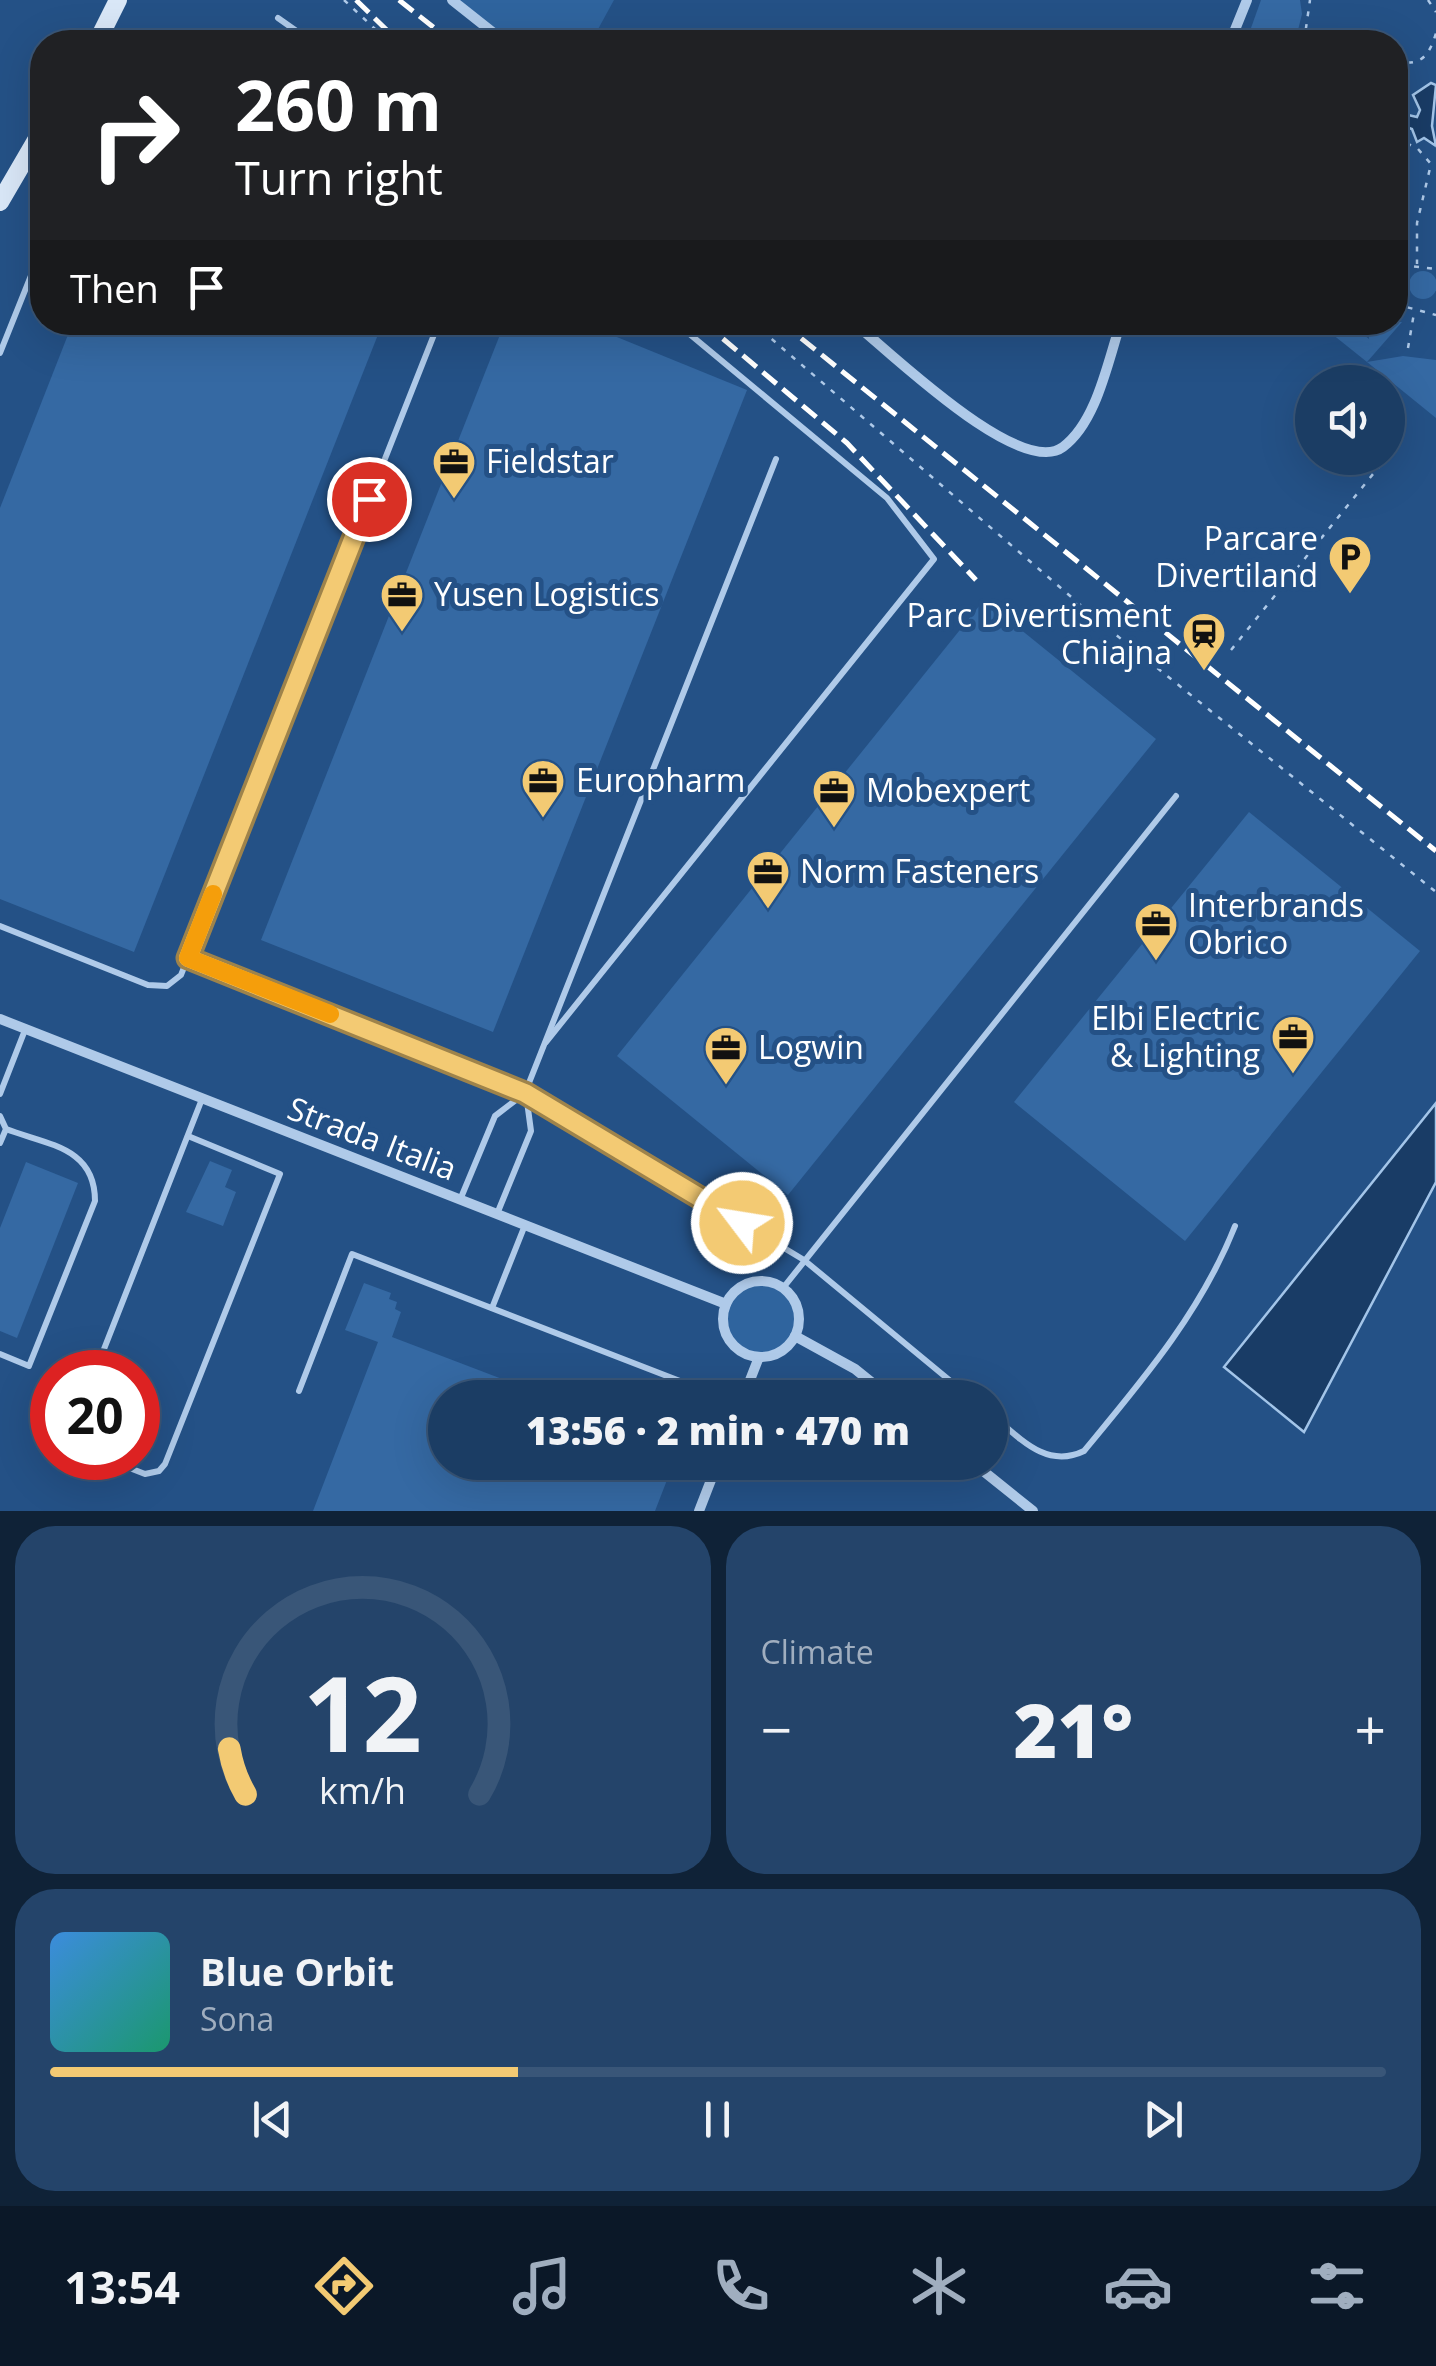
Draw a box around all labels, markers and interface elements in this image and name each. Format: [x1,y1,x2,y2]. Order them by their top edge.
text: 260 m [235,56,442,152]
icon: right [70,70,200,200]
text: Turn right [235,147,443,208]
icon: arrive [179,260,234,315]
text: Then [70,262,159,314]
map controls [1295,365,1405,475]
button: sound [1295,365,1405,475]
office icon: Fieldstar [431,439,477,500]
place label: Fieldstar [486,439,614,482]
pin [327,457,412,542]
icon: arrive [342,472,397,527]
place label: Parcare Divertiland [1155,516,1318,596]
parking icon: Parcare Divertiland [1327,534,1373,595]
office icon: Yusen Logistics [379,572,425,633]
place label: Yusen Logistics [434,572,659,615]
place label: Parc Divertisment Chiajna [907,593,1172,673]
station icon: Parc Divertisment Chiajna [1181,611,1227,672]
office icon: Europharm [520,758,566,819]
place label: Europharm [576,758,745,801]
office icon: Mobexpert [811,768,857,829]
place label: Mobexpert [866,768,1030,811]
office icon: Norm Fasteners [745,849,791,910]
place label: Norm Fasteners [800,849,1039,892]
place label: Interbrands Obrico [1188,883,1364,963]
office icon: Interbrands Obrico [1133,901,1179,962]
place label: Elbi Electric & Lighting [1091,996,1260,1076]
office icon: Elbi Electric & Lighting [1270,1014,1316,1075]
office icon: Logwin [703,1025,749,1086]
place label: Logwin [758,1025,864,1068]
street label: Strada Italia [282,1086,463,1189]
position arrow [690,1171,794,1275]
speed limit sign: 20 [30,1350,160,1480]
text: 13:56 · 2 min · 470 m [526,1404,910,1456]
text: Climate [761,1630,874,1673]
text: 12 [303,1641,422,1782]
text: 21° [1013,1678,1133,1780]
text: − [761,1691,792,1766]
text: + [1355,1691,1386,1766]
text: km/h [319,1766,406,1814]
text: Blue Orbit [200,1945,394,1997]
text: Sona [200,1997,274,2040]
icon: previous [245,2092,300,2147]
icon: pause [690,2092,745,2147]
icon: next [1136,2092,1191,2147]
icon: directions [309,2251,379,2321]
icon: music [507,2251,577,2321]
icon: phone [706,2251,776,2321]
icon: climate [904,2251,974,2321]
icon: car [1103,2251,1173,2321]
icon: filters [1302,2251,1372,2321]
text: 13:54 [64,2256,180,2317]

